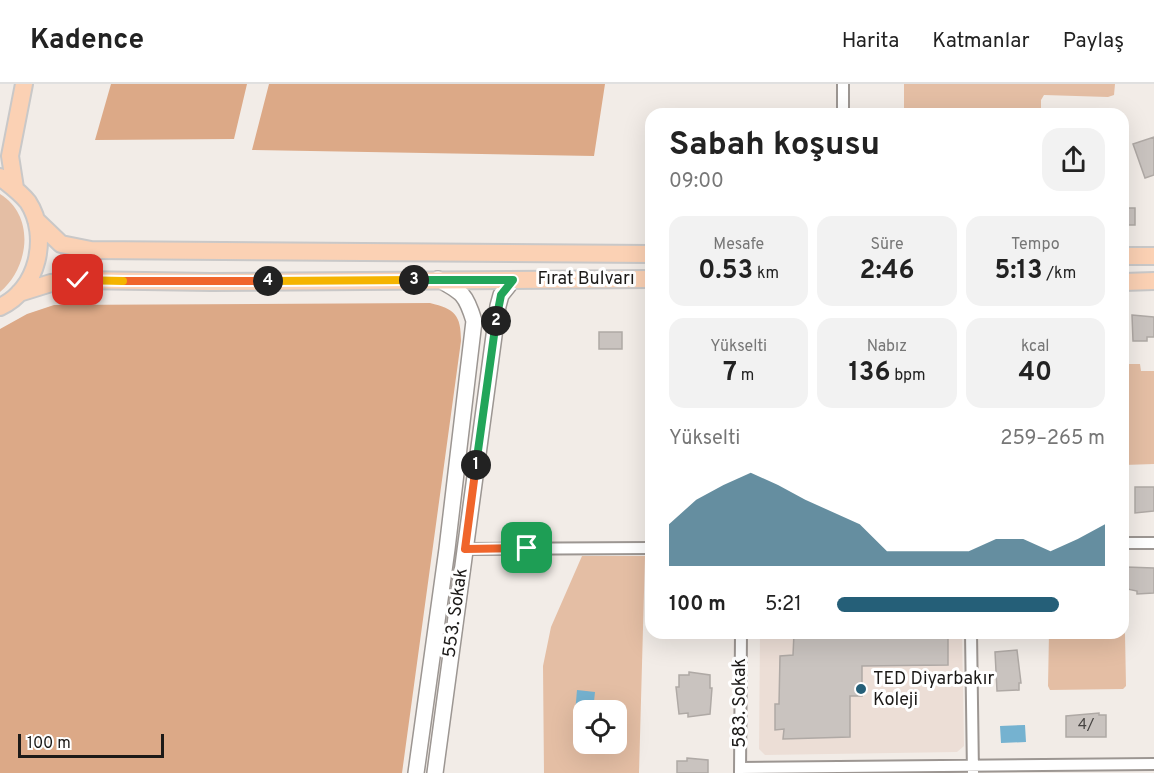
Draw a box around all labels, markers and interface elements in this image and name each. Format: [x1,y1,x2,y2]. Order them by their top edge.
text: Kadence [30,23,144,59]
text: Harita [842,28,899,55]
text: Katmanlar [932,28,1030,55]
text: Paylaş [1063,28,1124,55]
text: Sabah koşusu [669,125,880,167]
button: share [1042,128,1105,191]
text: 09:00 [669,169,724,195]
text: Mesafe [713,235,764,255]
text: Süre [870,235,904,255]
text: Tempo [1011,235,1060,255]
pin [52,254,103,305]
text: 0.53 [698,255,753,288]
text: 2:46 [860,255,914,288]
text: 5:13 [994,255,1043,288]
icon: check [61,263,94,296]
text: km [753,264,779,284]
text: /km [1043,264,1076,284]
pin: 3 [399,265,429,295]
pin: 4 [253,266,283,296]
street label: Fırat Bulvarı [537,268,635,291]
text: 3 [409,270,419,290]
text: 4 [263,271,273,291]
pin: 2 [481,306,511,336]
text: 2 [491,311,501,331]
text: Yükselti [710,337,767,357]
text: Nabız [867,337,907,357]
text: kcal [1021,337,1050,357]
text: 7 [723,357,737,390]
text: 136 [848,357,890,390]
text: 40 [1018,357,1052,390]
text: m [737,366,754,386]
text: bpm [890,366,926,386]
text: Yükselti [669,426,740,452]
text: 259–265 m [1000,426,1105,452]
pin: 1 [461,450,491,480]
text: 1 [473,455,479,475]
pin [501,522,552,573]
icon: arrive [510,531,543,564]
street label: 553. Sokak [438,567,474,659]
text: 100 m [669,592,726,618]
text: 5:21 [765,592,802,618]
street label: 583. Sokak [729,658,752,748]
place label: TED Diyarbakır Koleji [873,668,994,712]
marker: TED Diyarbakır Koleji [854,682,868,696]
map controls [573,700,627,754]
button: locate [573,700,627,754]
house number: 4/ [1078,716,1095,735]
scale bar [18,731,164,758]
text: 100 m [27,734,71,754]

